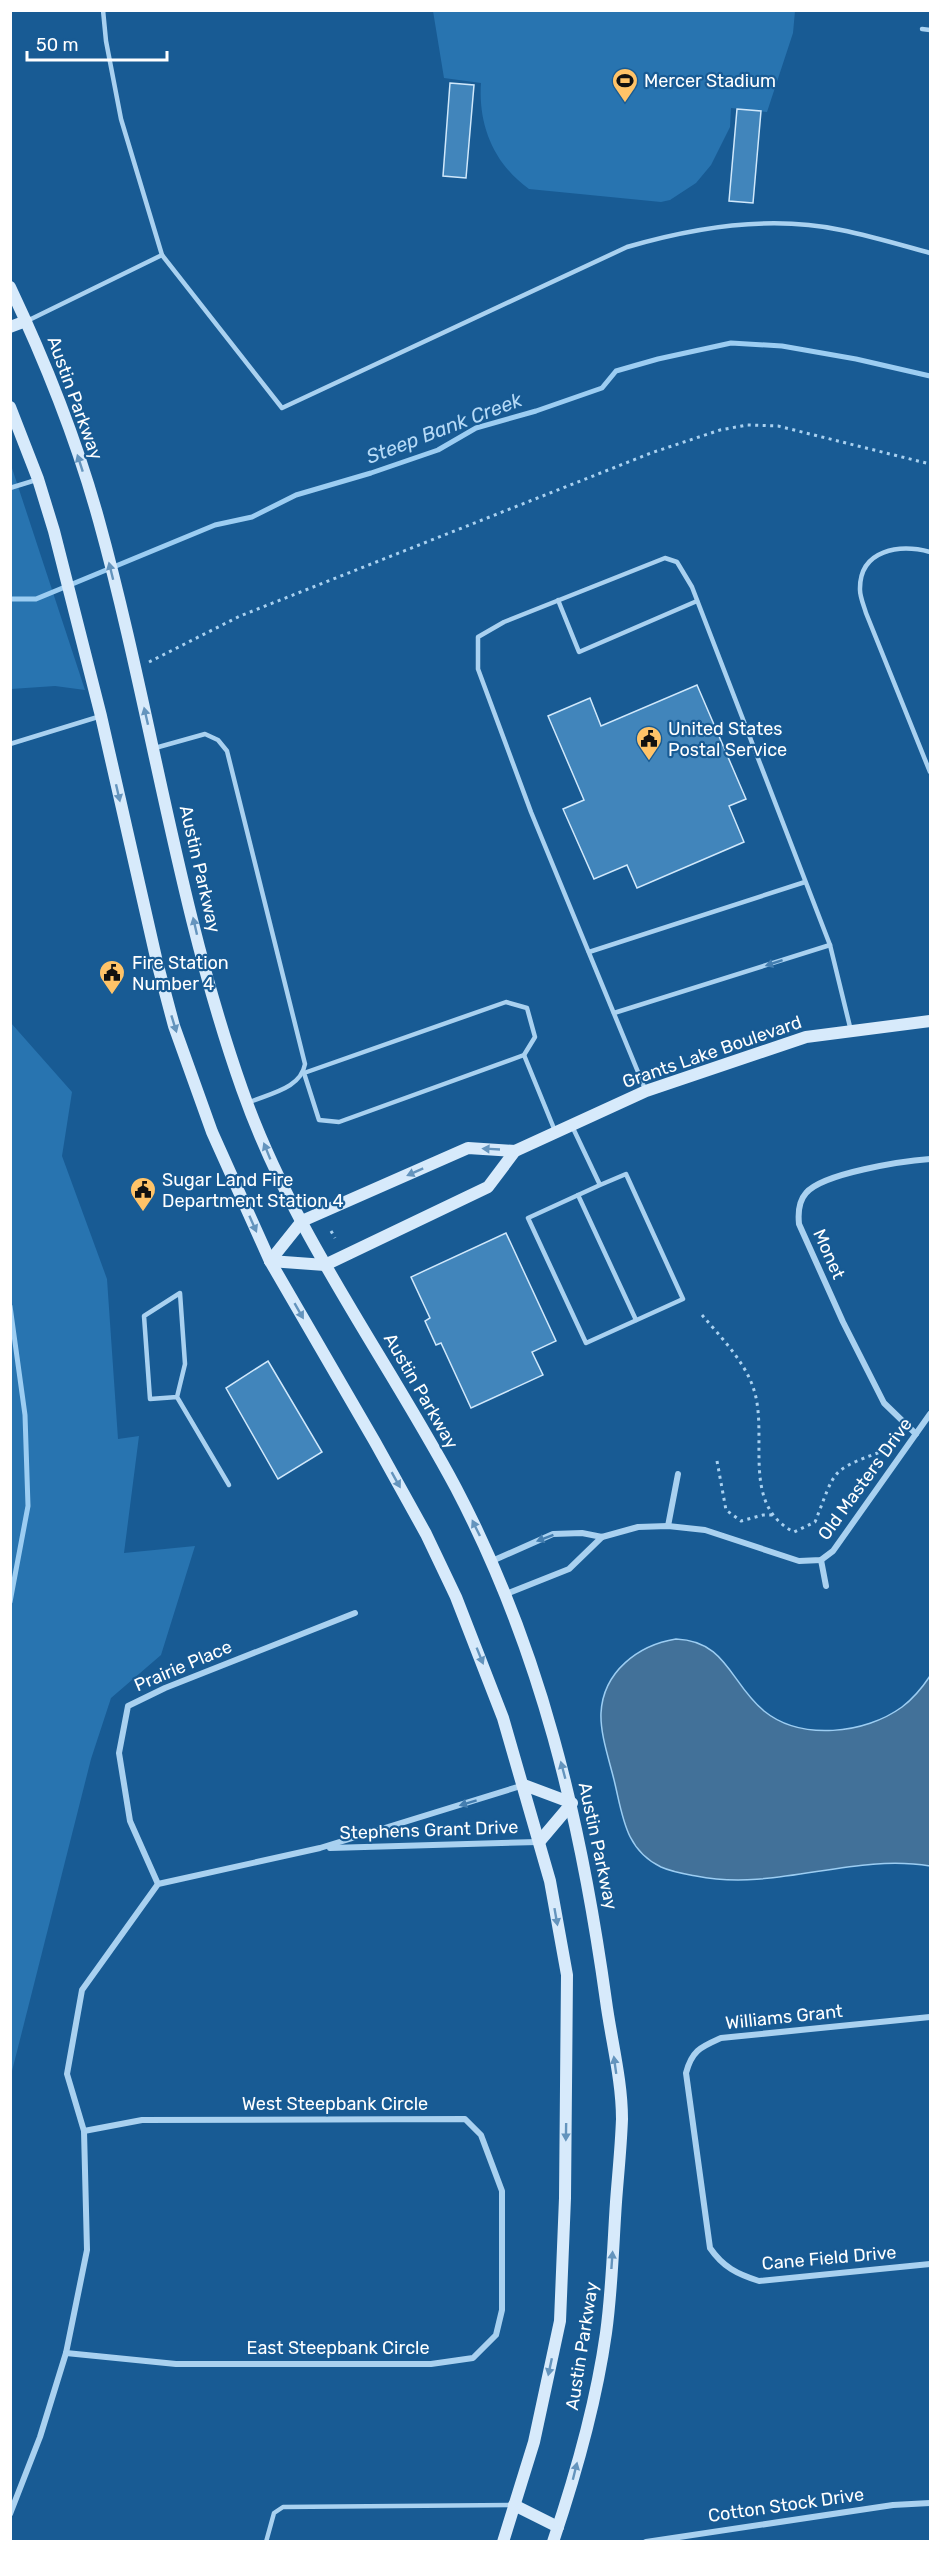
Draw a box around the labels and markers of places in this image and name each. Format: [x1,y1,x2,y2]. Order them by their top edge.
sports icon: Mercer Stadium [610,66,640,104]
place label: Mercer Stadium [644,70,776,92]
place label: United States Postal Service [668,718,787,761]
public building icon: United States Postal Service [634,724,664,762]
place label: Fire Station Number 4 [132,952,229,995]
public building icon: Fire Station Number 4 [97,958,127,996]
place label: Sugar Land Fire Department Station 4 [162,1169,344,1212]
public building icon: Sugar Land Fire Department Station 4 [128,1175,158,1213]

